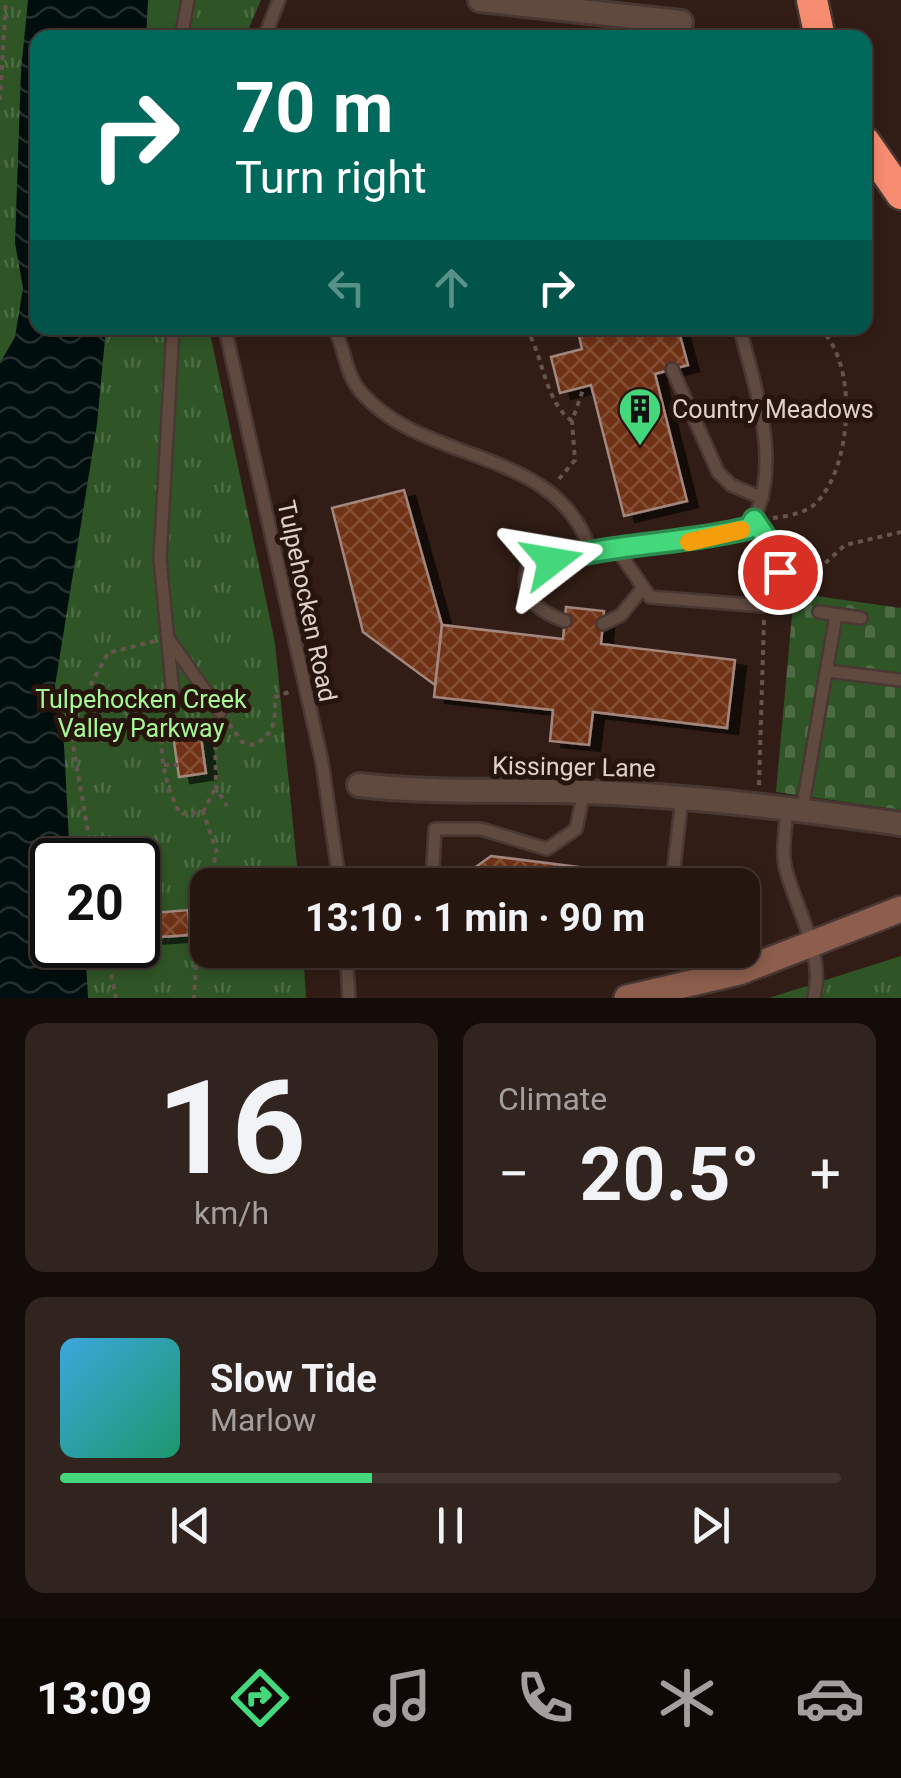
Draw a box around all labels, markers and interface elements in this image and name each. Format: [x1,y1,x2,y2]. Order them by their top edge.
text: 70 m [235,67,393,149]
icon: right [70,70,200,200]
text: Turn right [235,151,427,204]
icon: left [319,260,374,315]
icon: ahead [424,260,479,315]
icon: right [529,260,584,315]
building icon: Country Meadows [617,386,663,447]
place label: Country Meadows [672,395,874,424]
street label: Tulpehocken Road [271,498,343,704]
position arrow [500,509,604,613]
pin [738,530,823,615]
icon: arrive [753,545,808,600]
park label: Tulpehocken Creek Valley Parkway [35,685,247,743]
street label: Kissinger Lane [492,751,656,783]
speed limit sign: 20 [30,838,160,968]
text: 13:10 · 1 min · 90 m [305,896,645,940]
text: 16 [157,1052,306,1205]
text: Climate [498,1080,607,1118]
text: 20.5° [580,1130,760,1218]
text: − [498,1142,529,1206]
text: + [810,1142,841,1206]
text: km/h [194,1194,269,1232]
text: Slow Tide [210,1357,377,1401]
text: Marlow [210,1401,316,1439]
icon: previous [163,1498,218,1553]
icon: pause [423,1498,478,1553]
icon: next [683,1498,738,1553]
icon: directions [225,1663,295,1733]
icon: music [367,1663,437,1733]
icon: phone [510,1663,580,1733]
icon: climate [652,1663,722,1733]
icon: car [795,1663,865,1733]
text: 13:09 [36,1672,152,1725]

